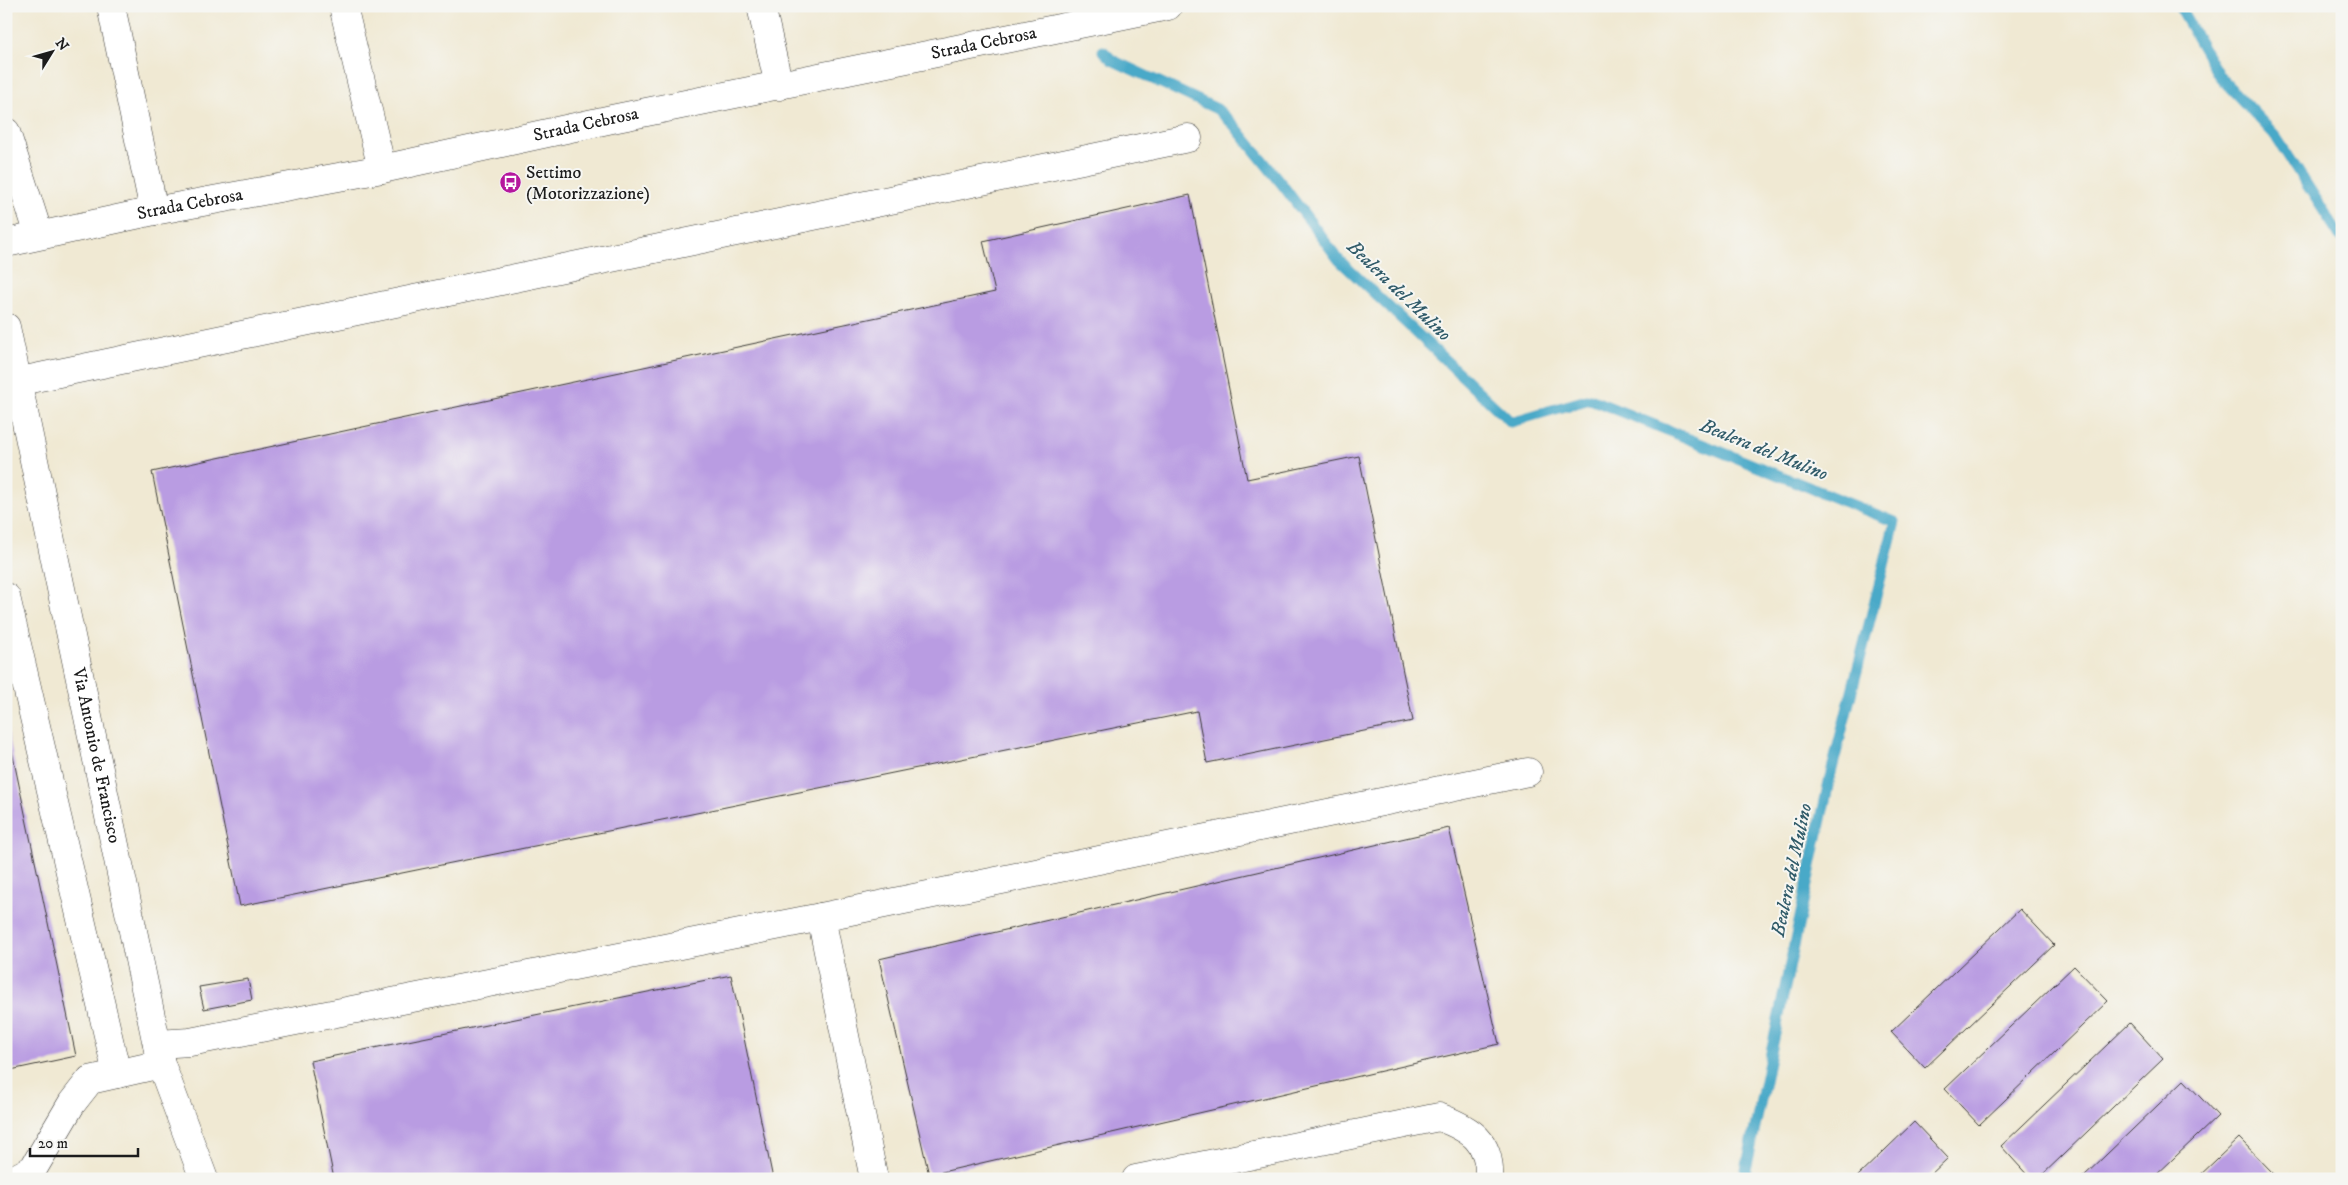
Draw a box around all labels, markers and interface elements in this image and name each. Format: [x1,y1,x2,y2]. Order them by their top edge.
street label: Strada Cebrosa [929,22,1039,65]
north arrow [28,28,78,78]
text: N [51,35,73,55]
street label: Strada Cebrosa [531,103,641,147]
place label: Settimo (Motorizzazione) [526,162,650,205]
bus stop icon: Settimo (Motorizzazione) [498,171,522,195]
street label: Strada Cebrosa [135,184,245,225]
water label: Bealera del Mulino [1342,235,1456,346]
water label: Bealera del Mulino [1696,414,1831,486]
street label: Via Antonio de Francisco [67,665,125,845]
water label: Bealera del Mulino [1766,801,1817,940]
scale bar [30,1125,138,1157]
text: 20 m [38,1134,68,1153]

